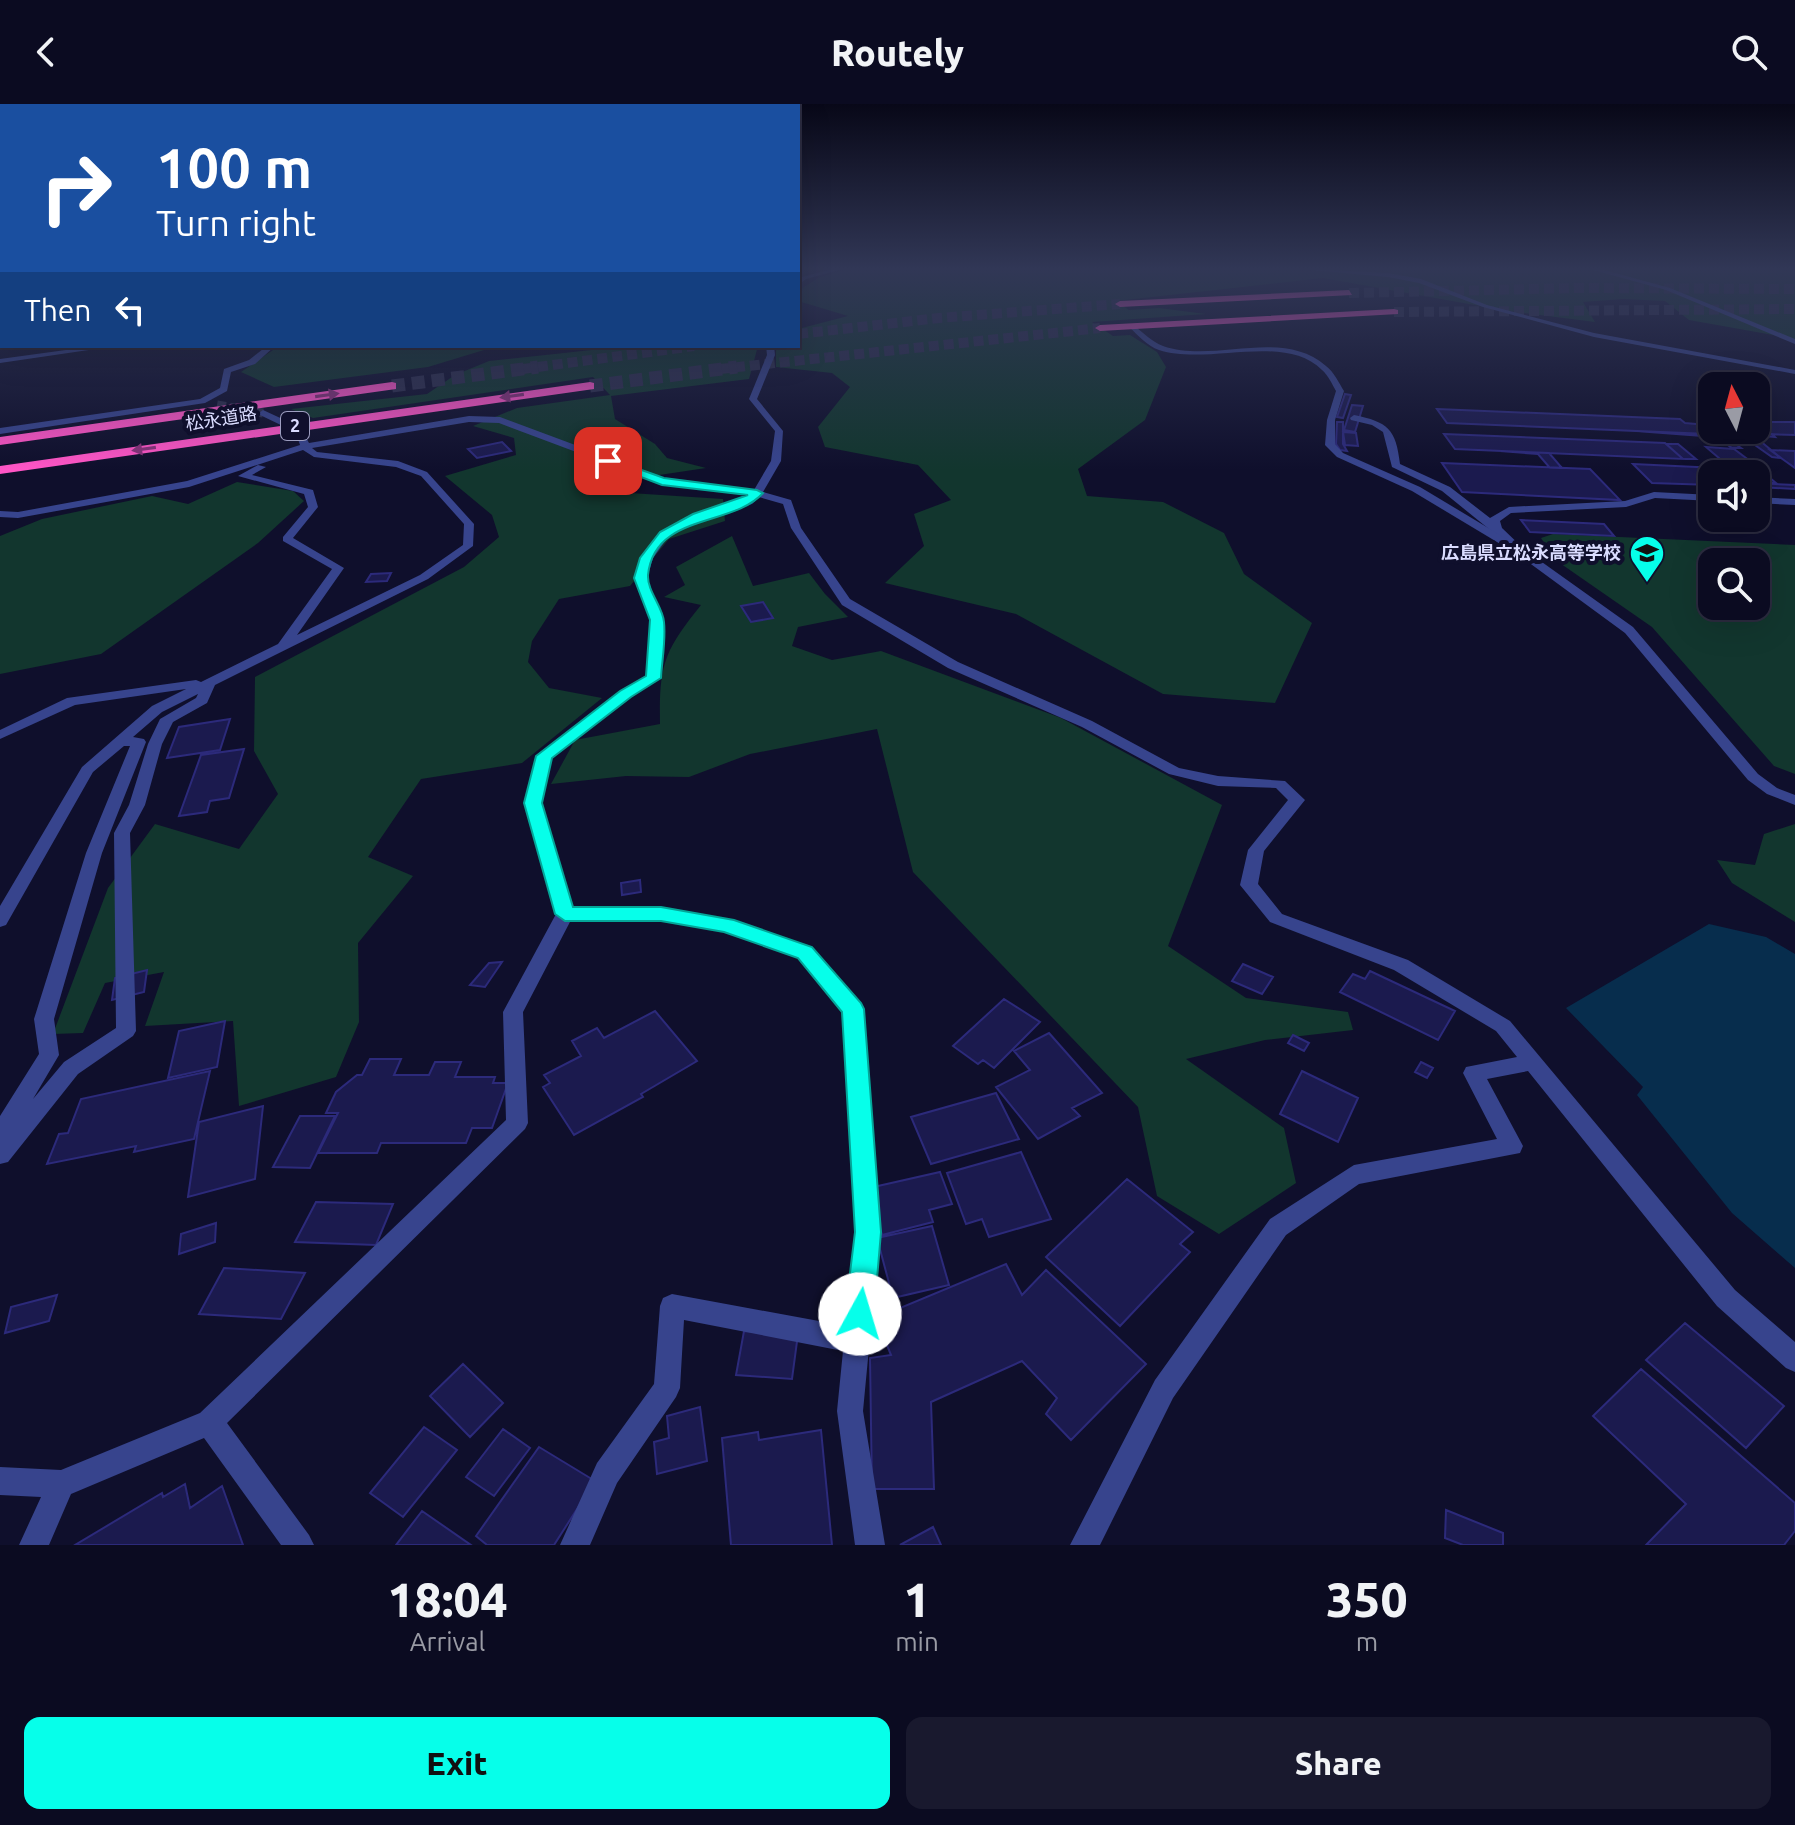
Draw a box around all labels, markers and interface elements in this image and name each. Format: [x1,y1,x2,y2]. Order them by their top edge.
icon: back [24,30,68,74]
icon: search [1727,30,1771,74]
text: Routely [831,32,964,73]
icon: right [24,136,128,240]
text: 100 m [156,136,312,199]
text: Turn right [156,202,316,243]
icon: left [108,288,152,332]
text: Then [24,293,92,327]
north arrow [1698,372,1770,444]
map controls [1698,372,1770,620]
one-way arrow [315,388,340,401]
one-way arrow [499,390,524,403]
street label: 松永道路 [184,403,258,434]
road number: 2 [281,412,309,440]
pin [574,427,642,495]
icon: arrive [586,439,630,483]
one-way arrow [131,443,156,456]
button: sound [1698,460,1770,532]
school or university icon: 広島県立松永高等学校 [1628,534,1666,584]
place label: 広島県立松永高等学校 [1441,542,1621,562]
button: search [1698,548,1770,620]
position arrow [818,1272,902,1356]
text: 18:04 [388,1572,508,1626]
text: 1 [903,1572,930,1626]
text: 350 [1326,1572,1407,1626]
text: Arrival [410,1627,485,1656]
text: min [895,1627,939,1656]
text: m [1356,1627,1378,1656]
button: Exit [24,1717,890,1809]
button: Share [906,1717,1771,1809]

